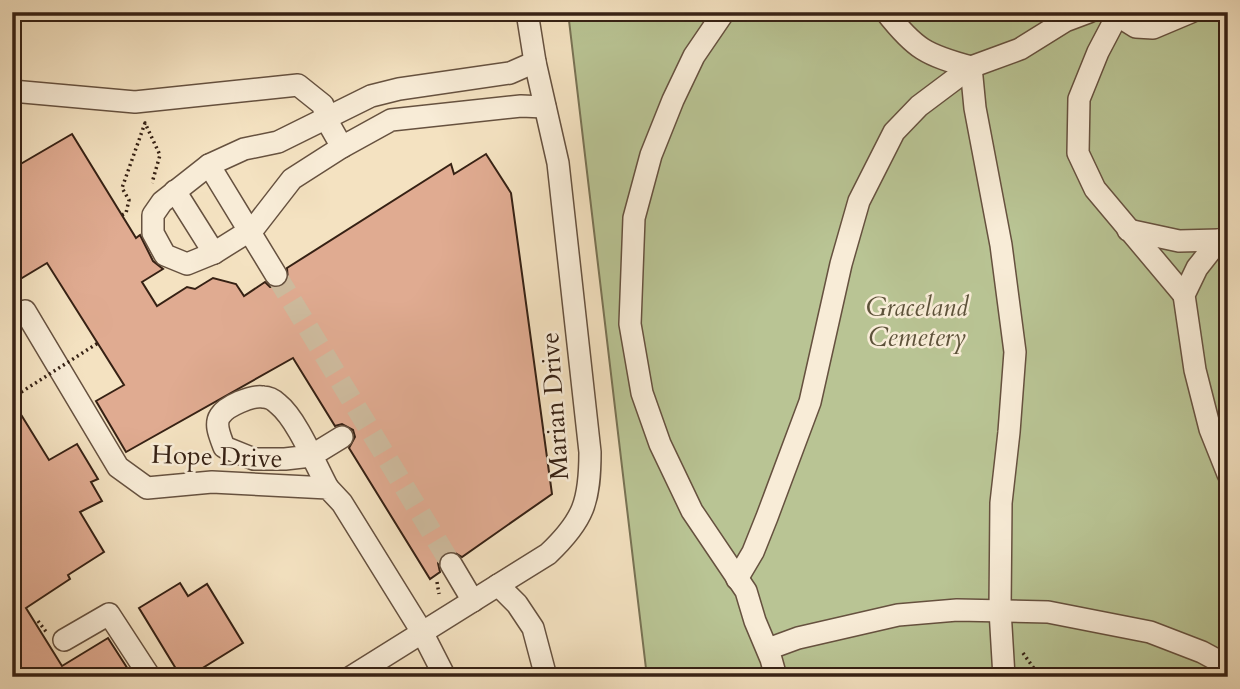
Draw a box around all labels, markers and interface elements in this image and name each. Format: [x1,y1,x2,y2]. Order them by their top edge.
park label: Graceland Cemetery [866,290,970,355]
street label: Marian Drive [532,331,577,481]
street label: Hope Drive [151,437,283,476]

